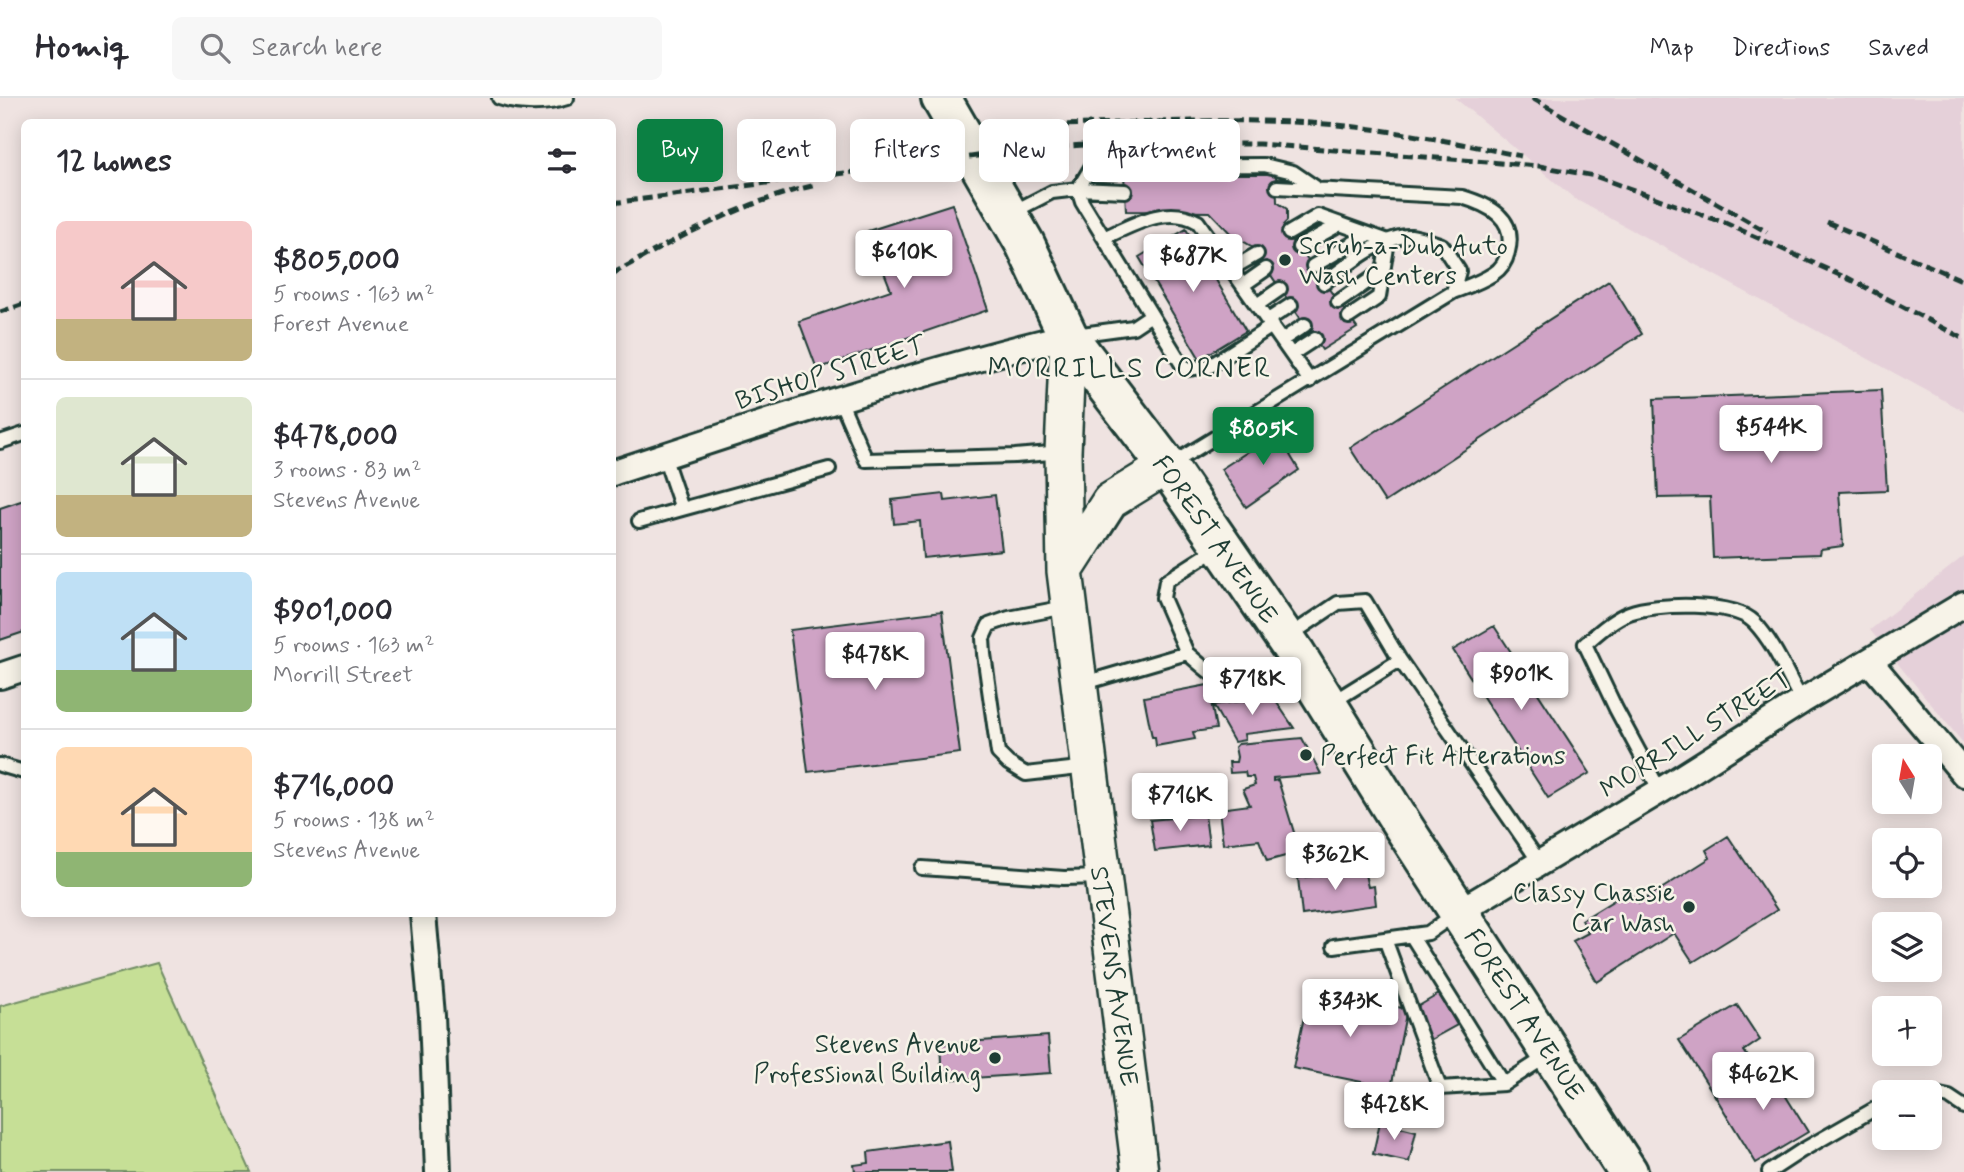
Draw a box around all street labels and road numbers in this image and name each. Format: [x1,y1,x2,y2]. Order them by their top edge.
street label: BISHOP STREET [731,328,931,419]
street label: FOREST AVENUE [1144,449,1285,631]
street label: MORRILL STREET [1594,662,1798,807]
street label: STEVENS AVENUE [1081,864,1145,1088]
street label: FOREST AVENUE [1455,923,1592,1107]

